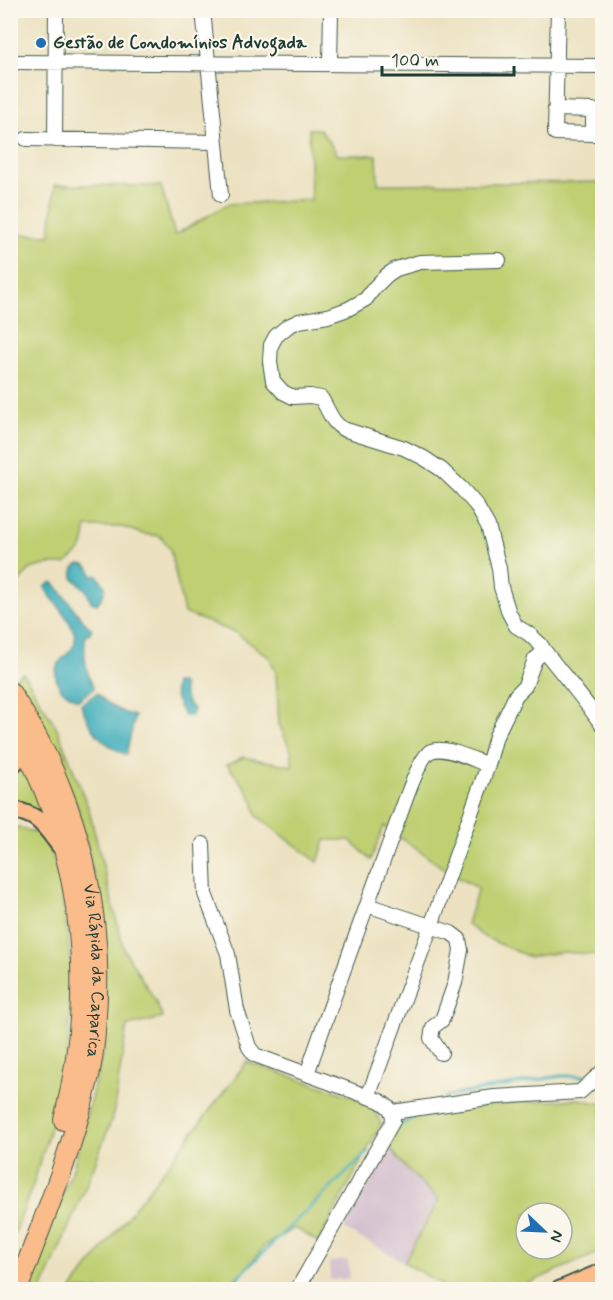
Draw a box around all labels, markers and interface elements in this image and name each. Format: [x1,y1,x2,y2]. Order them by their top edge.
place label: Gestão de Condomínios Advogada [53,31,308,57]
marker: Gestão de Condomínios Advogada [34,36,48,50]
scale bar [382,39,514,77]
text: 100 m [391,49,439,73]
street label: Via Rápida da Caparica [77,882,109,1060]
north arrow [514,1201,574,1261]
text: N [545,1227,568,1245]

